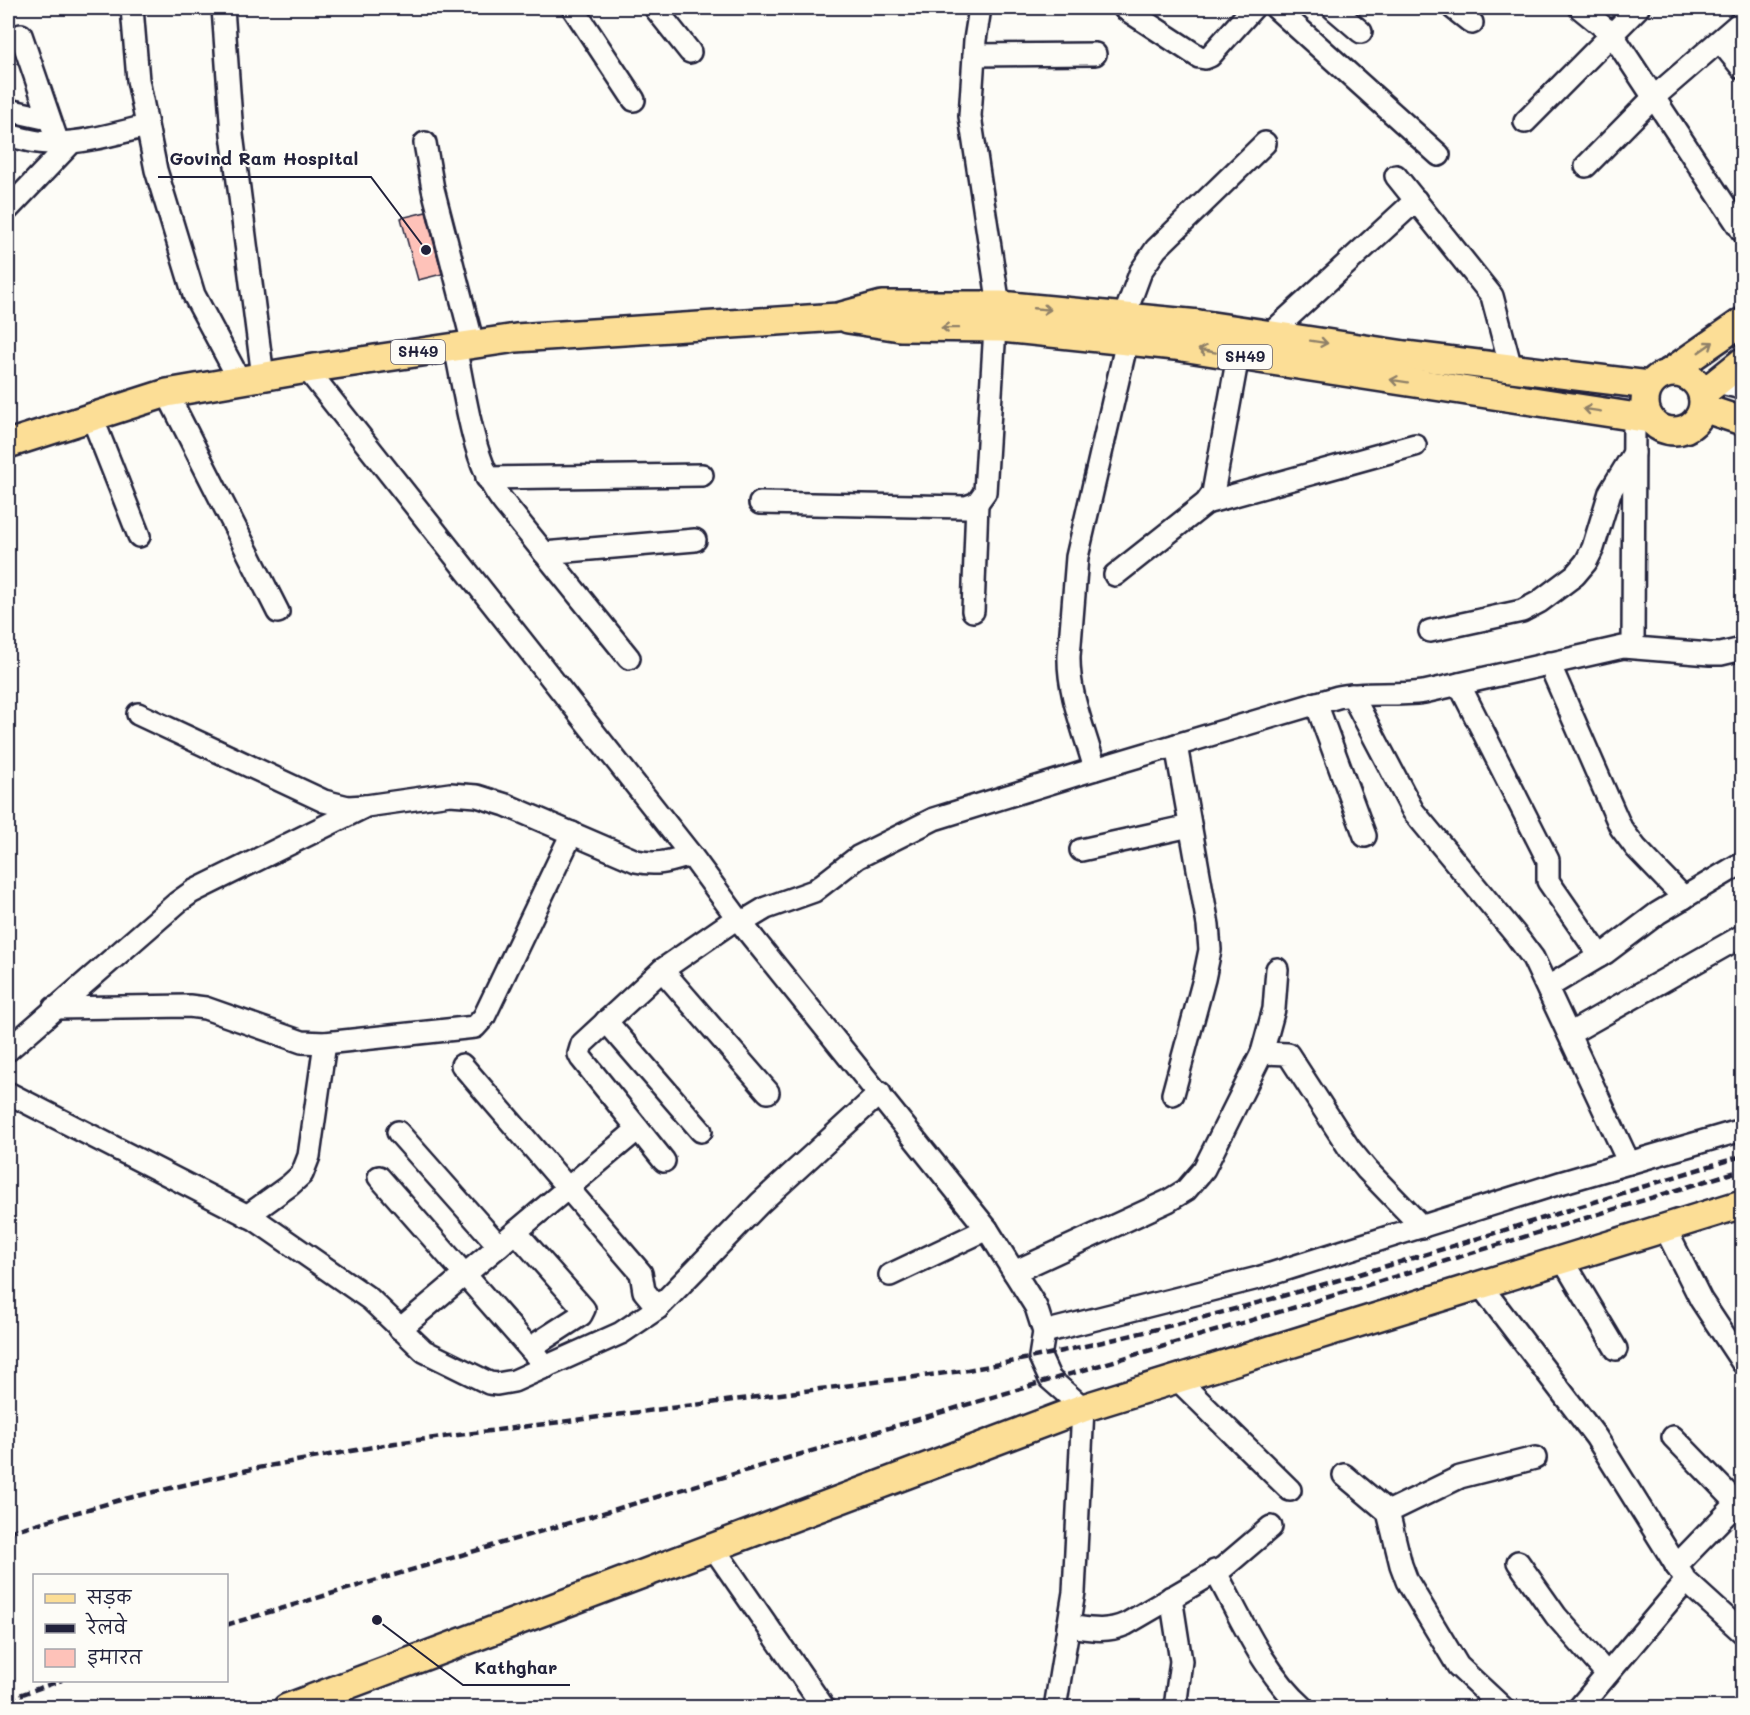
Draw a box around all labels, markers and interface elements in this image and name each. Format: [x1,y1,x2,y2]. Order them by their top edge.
callout: Govind Ram Hospital [158,141,371,177]
text: Govind Ram Hospital [170,146,358,170]
one-way arrow [1031,304,1051,315]
one-way arrow [940,322,960,334]
one-way arrow [1309,336,1328,347]
road number: SH49 [391,340,445,364]
one-way arrow [1698,341,1714,353]
one-way arrow [1197,345,1217,356]
road number: SH49 [1218,345,1272,369]
one-way arrow [1390,375,1410,386]
one-way arrow [1583,405,1602,416]
legend [33,1574,228,1682]
text: सड़क [86,1585,132,1609]
text: रेलवे [85,1612,128,1639]
text: इमारत [87,1645,143,1669]
callout: Kathghar [463,1649,570,1685]
text: Kathghar [475,1655,557,1679]

